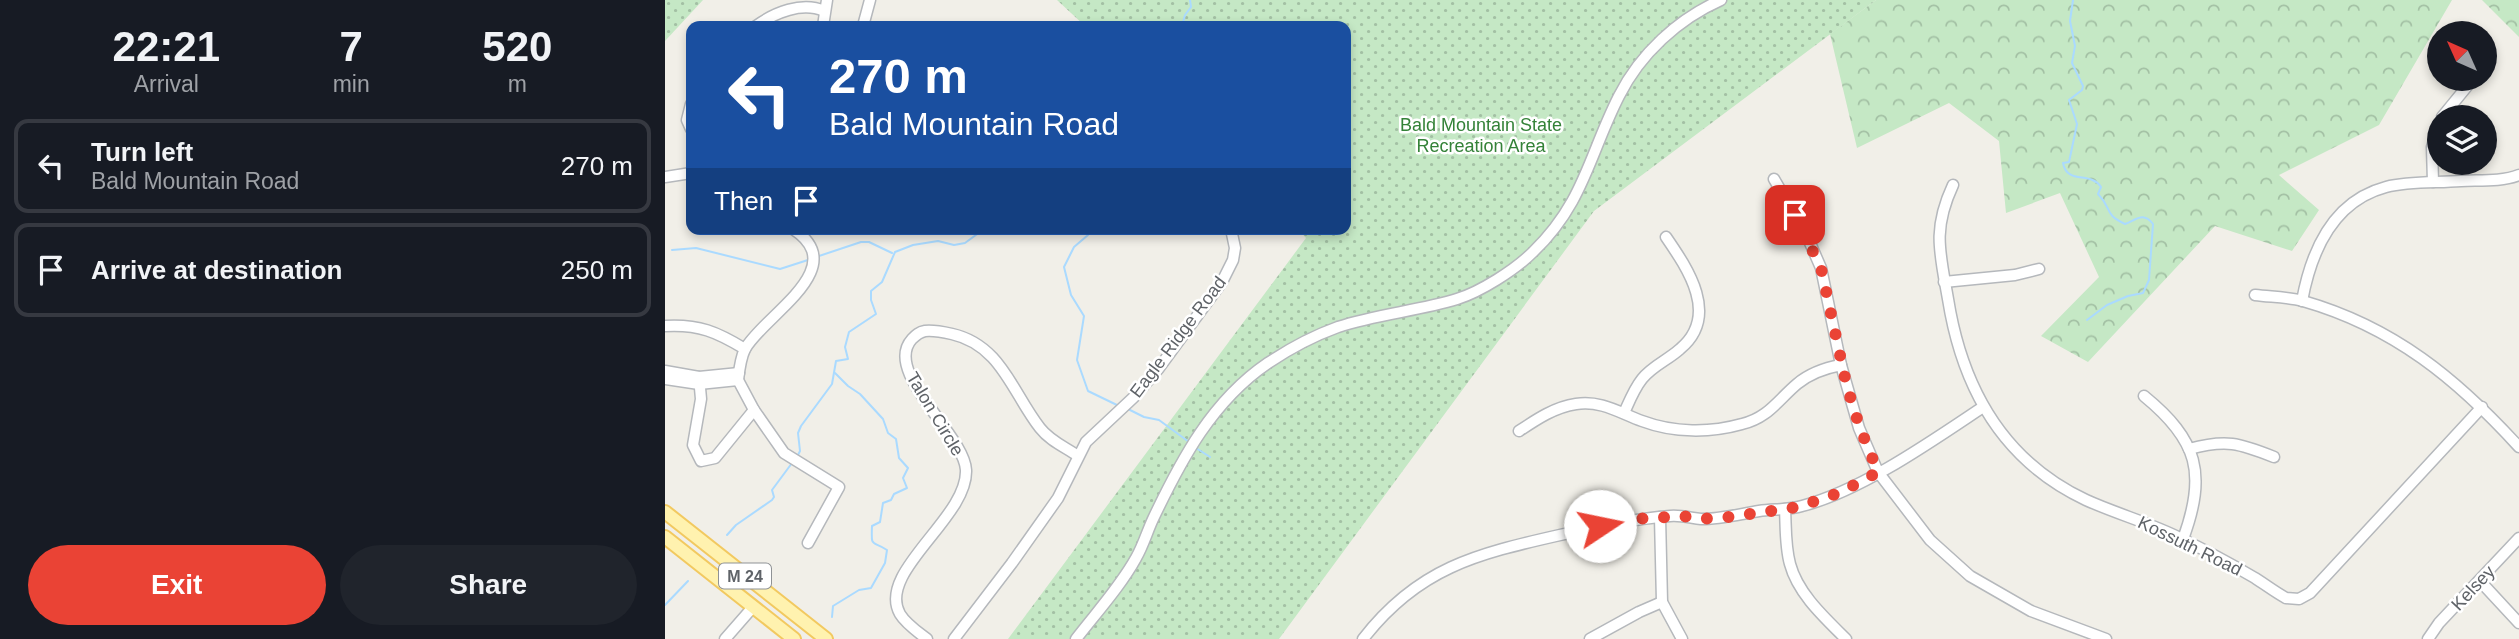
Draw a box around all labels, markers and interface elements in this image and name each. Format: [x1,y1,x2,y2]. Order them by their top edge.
north arrow [2427,21,2497,91]
map controls [2427,21,2497,175]
text: 22:21 [113,23,220,70]
text: 7 [339,23,363,70]
text: 520 [482,23,552,70]
icon: left [714,49,805,140]
text: 270 m [829,49,968,103]
text: Arrival [134,71,199,97]
text: min [333,71,370,97]
text: m [508,71,527,97]
button: layers [2427,105,2497,175]
text: Bald Mountain Road [829,106,1119,142]
park label: Bald Mountain State Recreation Area [1400,115,1562,156]
text: Turn left [91,137,193,167]
icon: left [32,147,70,185]
text: 270 m [561,151,633,181]
text: Bald Mountain Road [91,168,299,194]
icon: arrive [787,182,825,220]
pin [1765,185,1825,245]
text: Then [714,186,773,216]
icon: arrive [1776,196,1814,234]
icon: arrive [32,251,70,289]
text: Arrive at destination [91,255,342,285]
text: 250 m [561,255,633,285]
street label: Eagle Ridge Road [1126,273,1230,401]
street label: Talon Circle [902,369,968,459]
position arrow [1563,489,1637,563]
street label: Kossuth Road [2135,512,2245,580]
button: Exit [28,545,326,625]
button: Share [340,545,637,625]
street label: Kelsey [2447,561,2499,615]
road number: M 24 [719,564,771,589]

